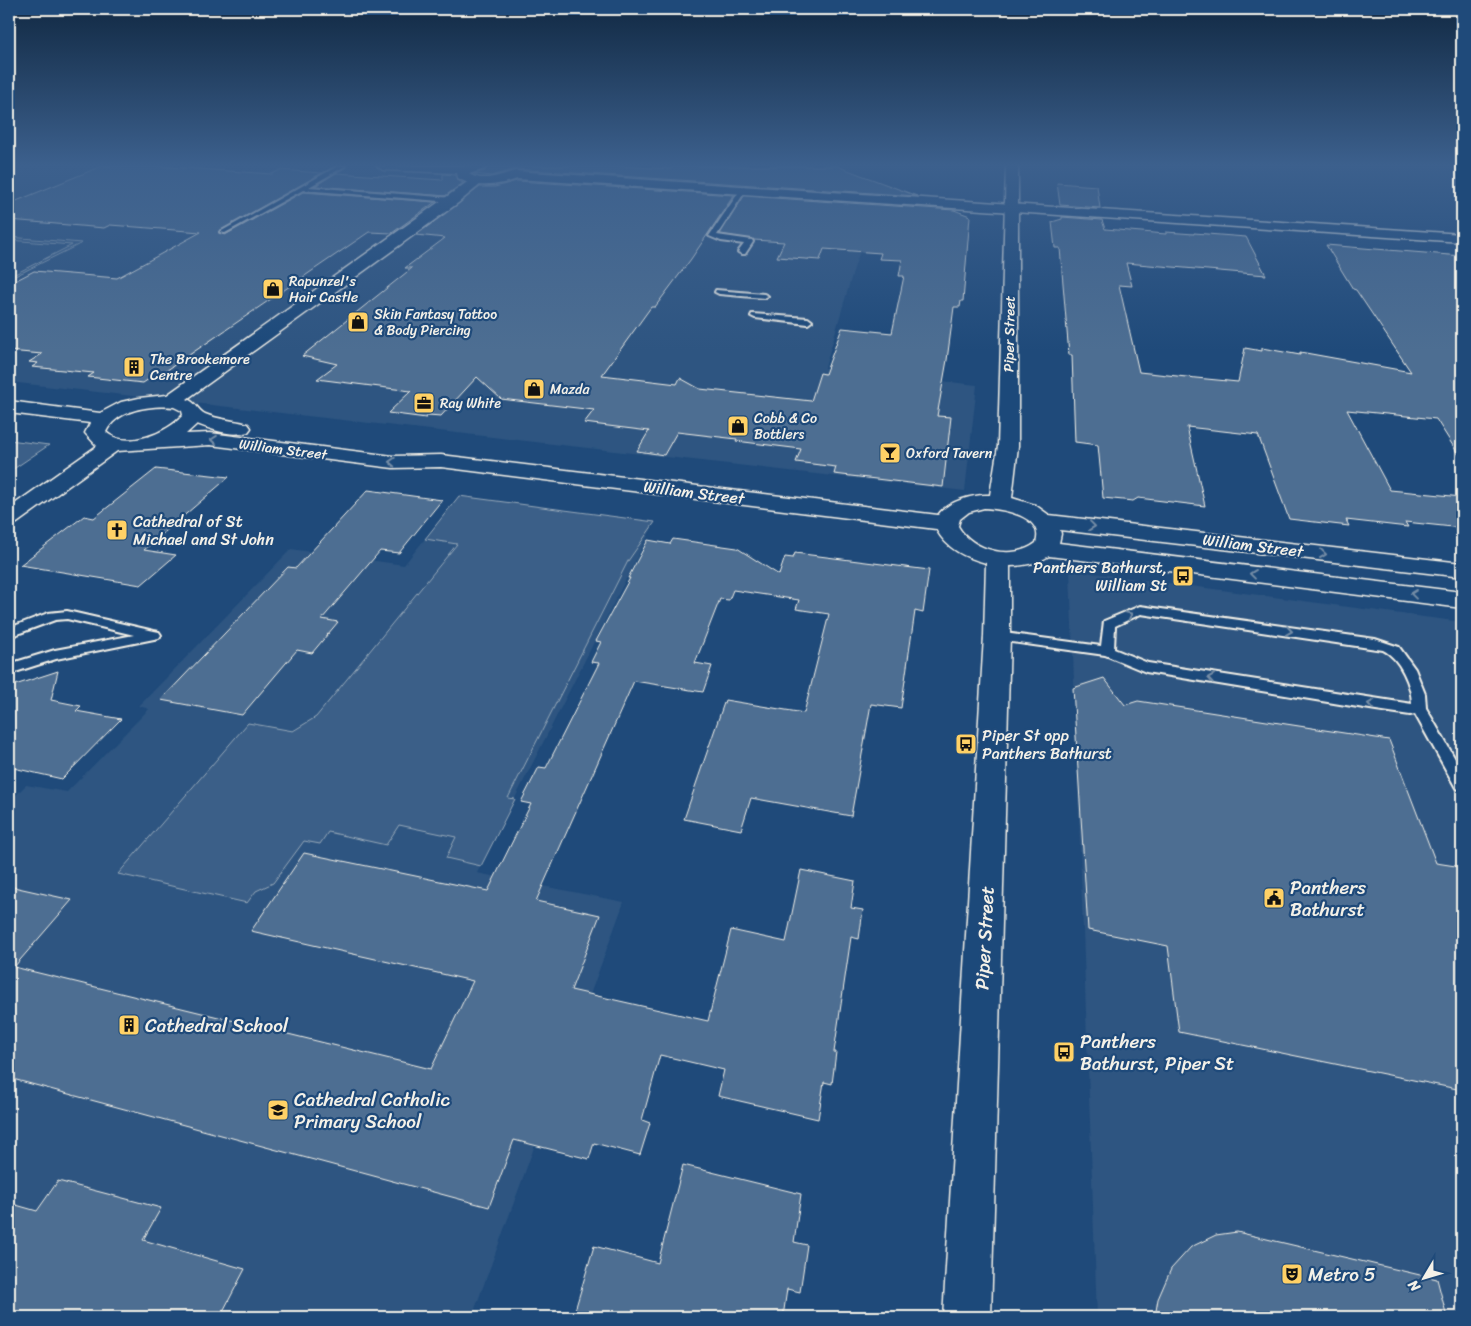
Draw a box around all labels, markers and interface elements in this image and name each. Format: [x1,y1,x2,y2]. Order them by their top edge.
place label: Rapunzel's Hair Castle [289,269,358,310]
shop icon: Rapunzel's Hair Castle [261,277,285,301]
street label: Piper Street [996,296,1023,373]
place label: Skin Fantasy Tattoo & Body Piercing [374,302,497,343]
shop icon: Skin Fantasy Tattoo & Body Piercing [346,310,370,334]
place label: The Brookemore Centre [150,347,250,388]
building icon: The Brookemore Centre [122,355,146,379]
shop icon: Mazda [522,377,546,401]
place label: Mazda [550,377,590,402]
office icon: Ray White [412,391,436,415]
place label: Ray White [440,391,501,416]
place label: Cobb & Co Bottlers [754,406,817,447]
shop icon: Cobb & Co Bottlers [726,414,750,438]
street label: William Street [237,432,330,467]
one-way arrow [210,435,218,446]
bar icon: Oxford Tavern [878,441,902,465]
place label: Oxford Tavern [906,441,993,466]
one-way arrow [388,456,396,467]
street label: William Street [642,472,747,513]
place label: Cathedral of St Michael and St John [133,507,274,554]
church icon: Cathedral of St Michael and St John [105,518,129,542]
one-way arrow [1087,521,1096,531]
street label: William Street [1201,525,1306,566]
one-way arrow [1319,548,1327,559]
place label: Panthers Bathurst, William St [1033,553,1167,600]
bus stop icon: Panthers Bathurst, William St [1171,564,1195,588]
one-way arrow [1248,569,1256,580]
one-way arrow [1410,589,1418,600]
one-way arrow [1124,611,1133,622]
one-way arrow [1284,625,1293,635]
one-way arrow [1207,673,1215,683]
one-way arrow [1367,700,1376,710]
place label: Piper St opp Panthers Bathurst [982,721,1112,768]
bus stop icon: Piper St opp Panthers Bathurst [954,732,978,756]
place label: Panthers Bathurst [1290,871,1366,926]
street label: Piper Street [965,885,1004,991]
public building icon: Panthers Bathurst [1262,886,1286,910]
place label: Cathedral School [145,1009,289,1042]
building icon: Cathedral School [117,1013,141,1037]
place label: Panthers Bathurst, Piper St [1080,1025,1234,1080]
bus stop icon: Panthers Bathurst, Piper St [1052,1040,1076,1064]
place label: Cathedral Catholic Primary School [294,1083,450,1138]
school or university icon: Cathedral Catholic Primary School [266,1098,290,1122]
north arrow [1398,1254,1448,1304]
place label: Metro 5 [1308,1258,1376,1291]
theatre icon: Metro 5 [1280,1262,1304,1286]
text: N [1401,1274,1428,1298]

